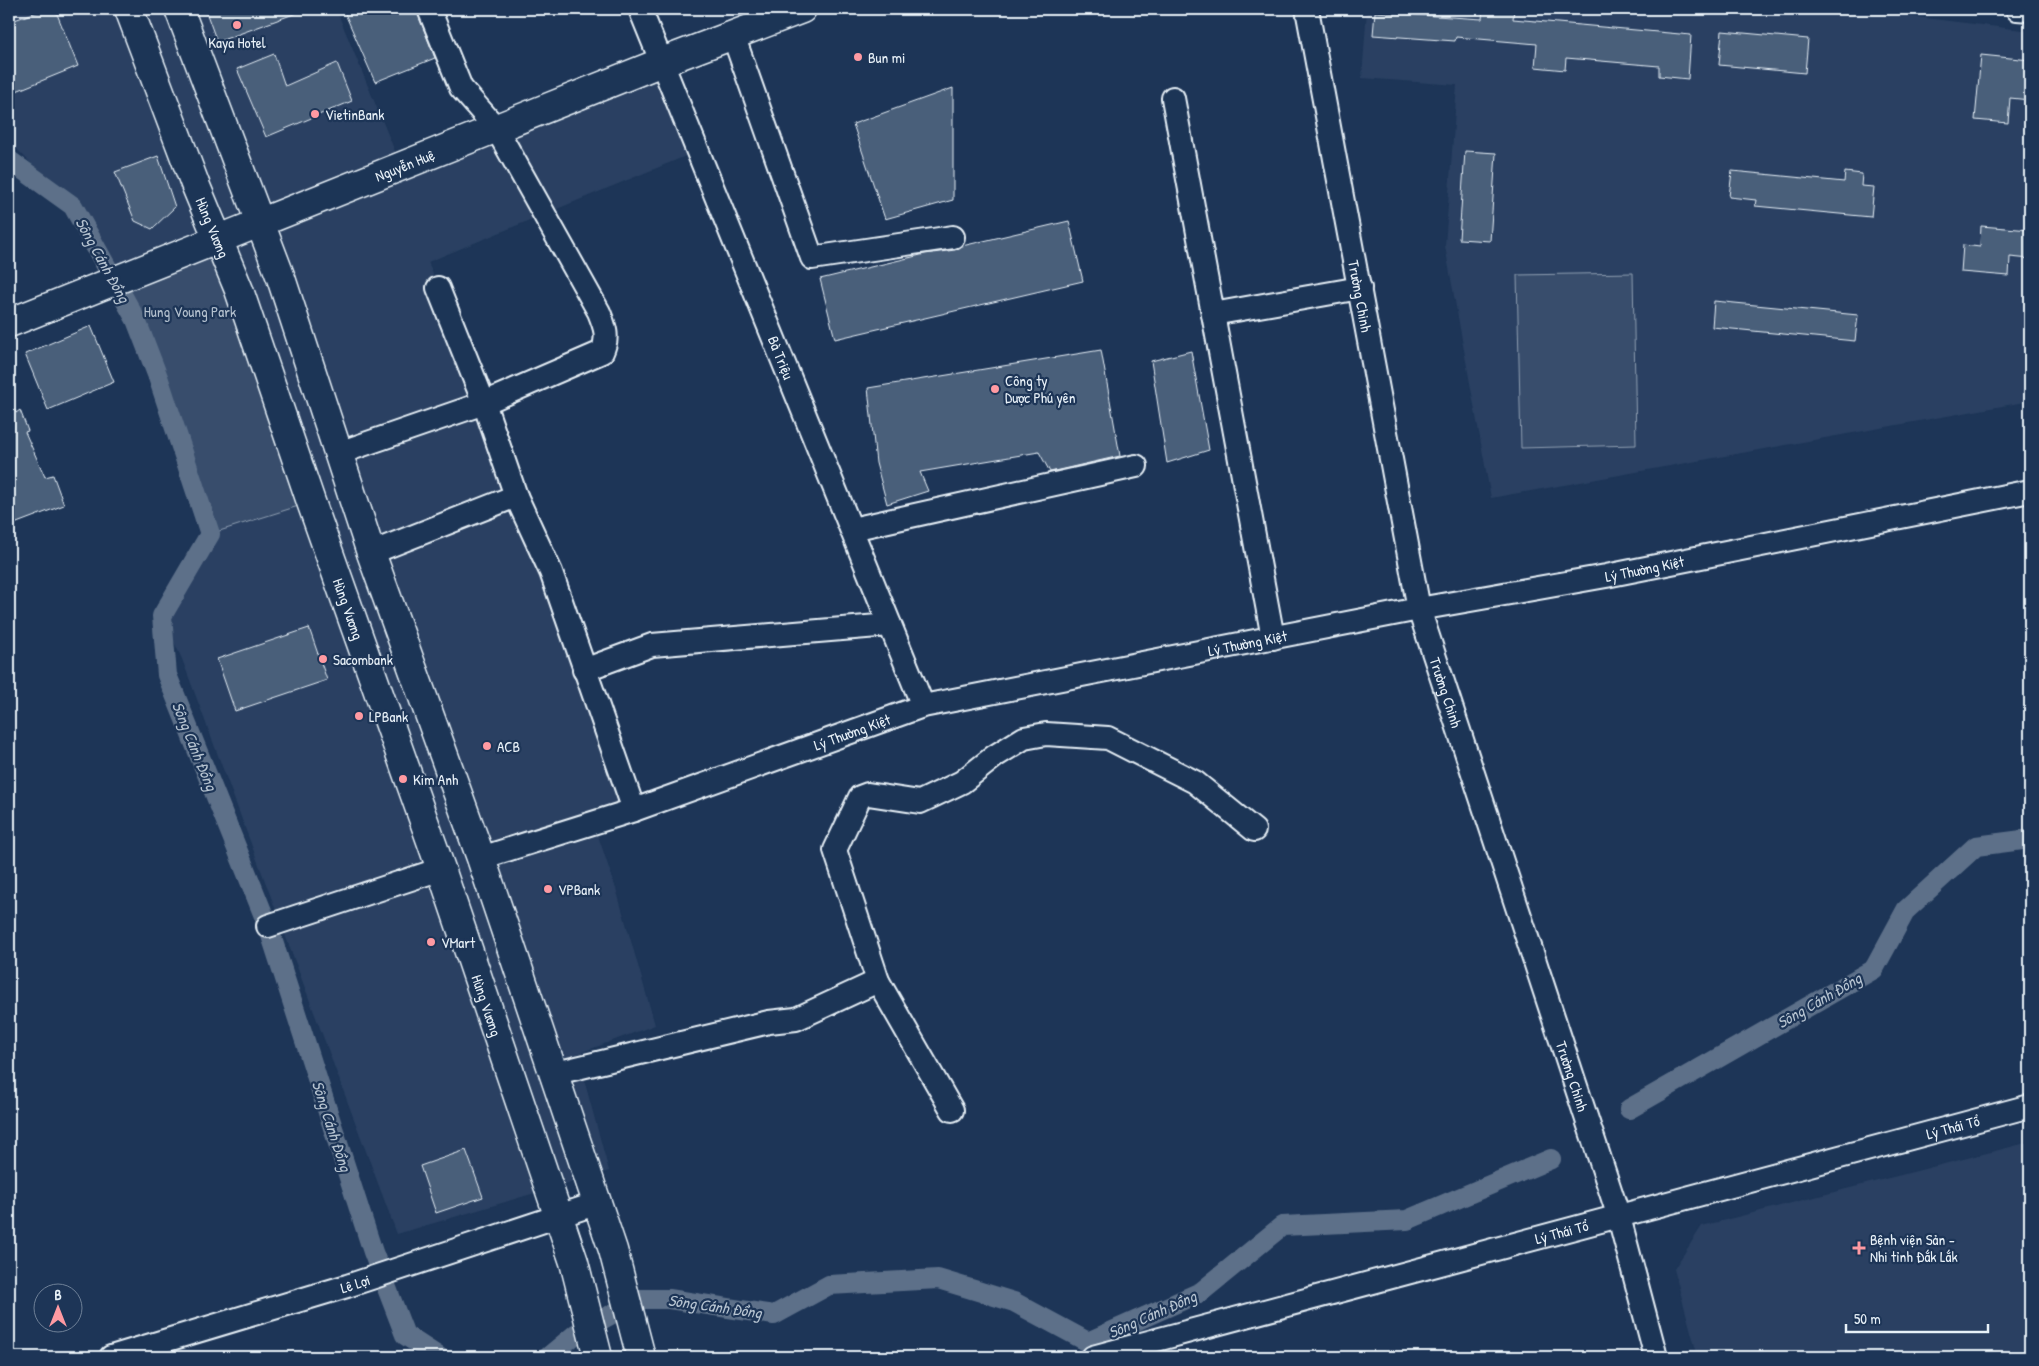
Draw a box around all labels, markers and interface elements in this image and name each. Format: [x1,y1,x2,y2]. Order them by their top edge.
marker: Kaya Hotel [231,19,243,31]
place label: Kaya Hotel [208,32,266,53]
place label: Bun mi [868,47,905,68]
marker: Bun mi [852,51,864,63]
place label: VietinBank [325,104,385,125]
marker: VietinBank [309,108,321,120]
street label: Nguyễn Huệ [372,144,437,186]
street label: Hùng Vương [191,194,235,261]
water label: Sông Cánh Đồng [71,214,136,307]
street label: Trường Chinh [1344,258,1378,334]
park label: Hung Voung Park [144,301,236,322]
street label: Bà Triệu [763,333,800,382]
place label: Công ty Dược Phú yên [1005,370,1076,408]
marker: Công ty Dược Phú yên [989,383,1001,395]
street label: Lý Thường Kiệt [1603,550,1687,586]
street label: Hùng Vương [328,575,370,643]
street label: Lý Thường Kiệt [1206,624,1290,661]
place label: Sacombank [333,649,393,670]
marker: Sacombank [317,653,329,665]
street label: Trường Chinh [1425,654,1468,730]
water label: Sông Cánh Đồng [167,698,223,795]
place label: LPBank [369,706,408,727]
street label: Lý Thường Kiệt [811,708,894,755]
marker: LPBank [353,710,365,722]
place label: ACB [497,736,520,757]
marker: ACB [481,740,493,752]
place label: Kim Anh [413,769,458,790]
marker: Kim Anh [397,773,409,785]
place label: VPBank [558,879,600,900]
marker: VPBank [542,883,554,895]
place label: VMart [441,932,476,953]
marker: VMart [425,936,437,948]
water label: Sông Cánh Đồng [1773,967,1866,1033]
street label: Hùng Vương [467,972,507,1039]
street label: Trường Chinh [1551,1038,1594,1114]
water label: Sông Cánh Đồng [307,1078,357,1175]
street label: Lý Thái Tổ [1924,1110,1982,1144]
street label: Lý Thái Tổ [1532,1214,1591,1249]
place label: Bệnh viện Sản - Nhi tỉnh Đắk Lắk [1870,1229,1958,1267]
marker: Bệnh viện Sản - Nhi tỉnh Đắk Lắk [1852,1241,1866,1255]
street label: Lê Lợi [338,1269,373,1298]
north arrow [32,1284,82,1334]
water label: Sông Cánh Đồng [1105,1284,1200,1343]
text: B [54,1285,62,1304]
water label: Sông Cánh Đồng [667,1289,764,1324]
scale bar [1846,1301,1989,1333]
text: 50 m [1854,1308,1881,1329]

